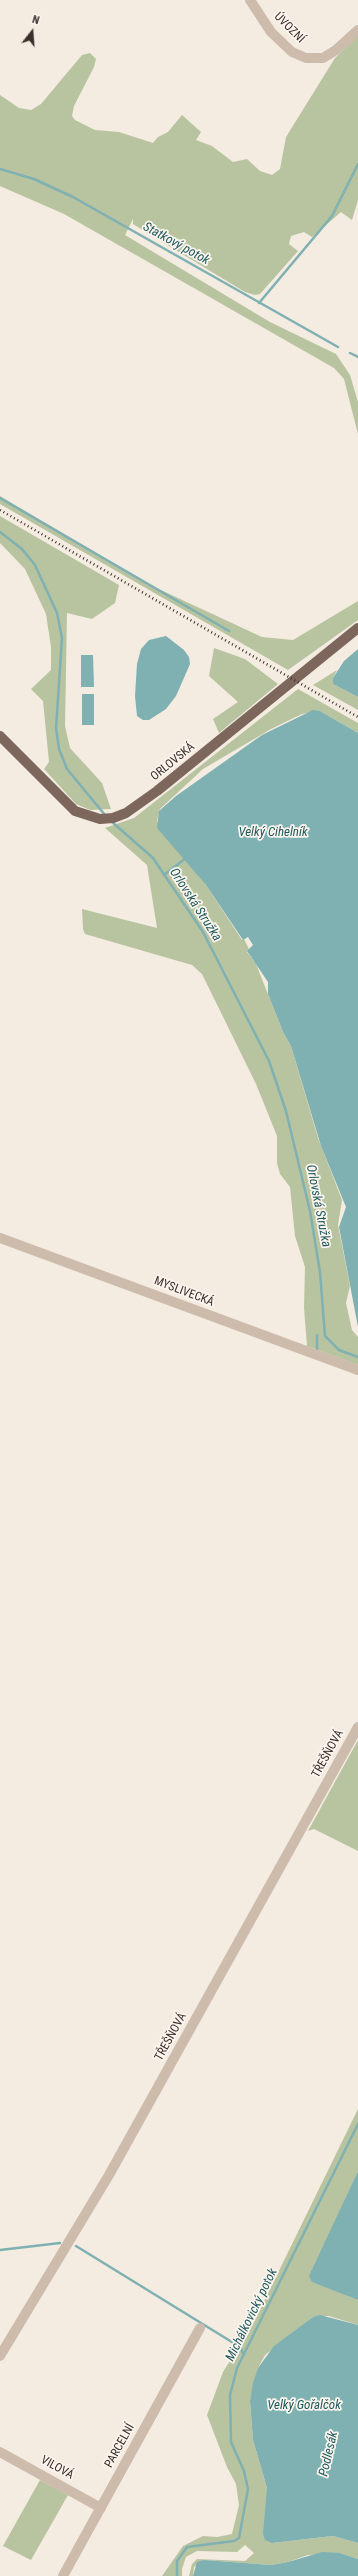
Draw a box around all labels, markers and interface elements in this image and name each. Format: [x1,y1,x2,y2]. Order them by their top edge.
street label: ÚVOZNÍ [271,10,307,46]
north arrow [12,12,52,52]
text: N [31,13,41,27]
water label: Statkový potok [140,219,212,269]
street label: ORLOVSKÁ [148,740,198,784]
water label: Velký Cihelník [238,825,308,841]
water label: Orlovská Stružka [166,866,224,944]
water label: Orlovská Stružka [302,1163,334,1249]
street label: MYSLIVECKÁ [152,1274,216,1310]
street label: TŘEŠŇOVÁ [309,1728,347,1780]
street label: TŘEŠŇOVÁ [152,2011,190,2063]
water label: Michálkovický potok [223,2266,281,2364]
water label: Velký Gořalčok [267,2398,341,2414]
street label: PARCELNÍ [102,2422,138,2470]
water label: Podlesák [316,2430,342,2478]
street label: VILOVÁ [38,2453,76,2483]

